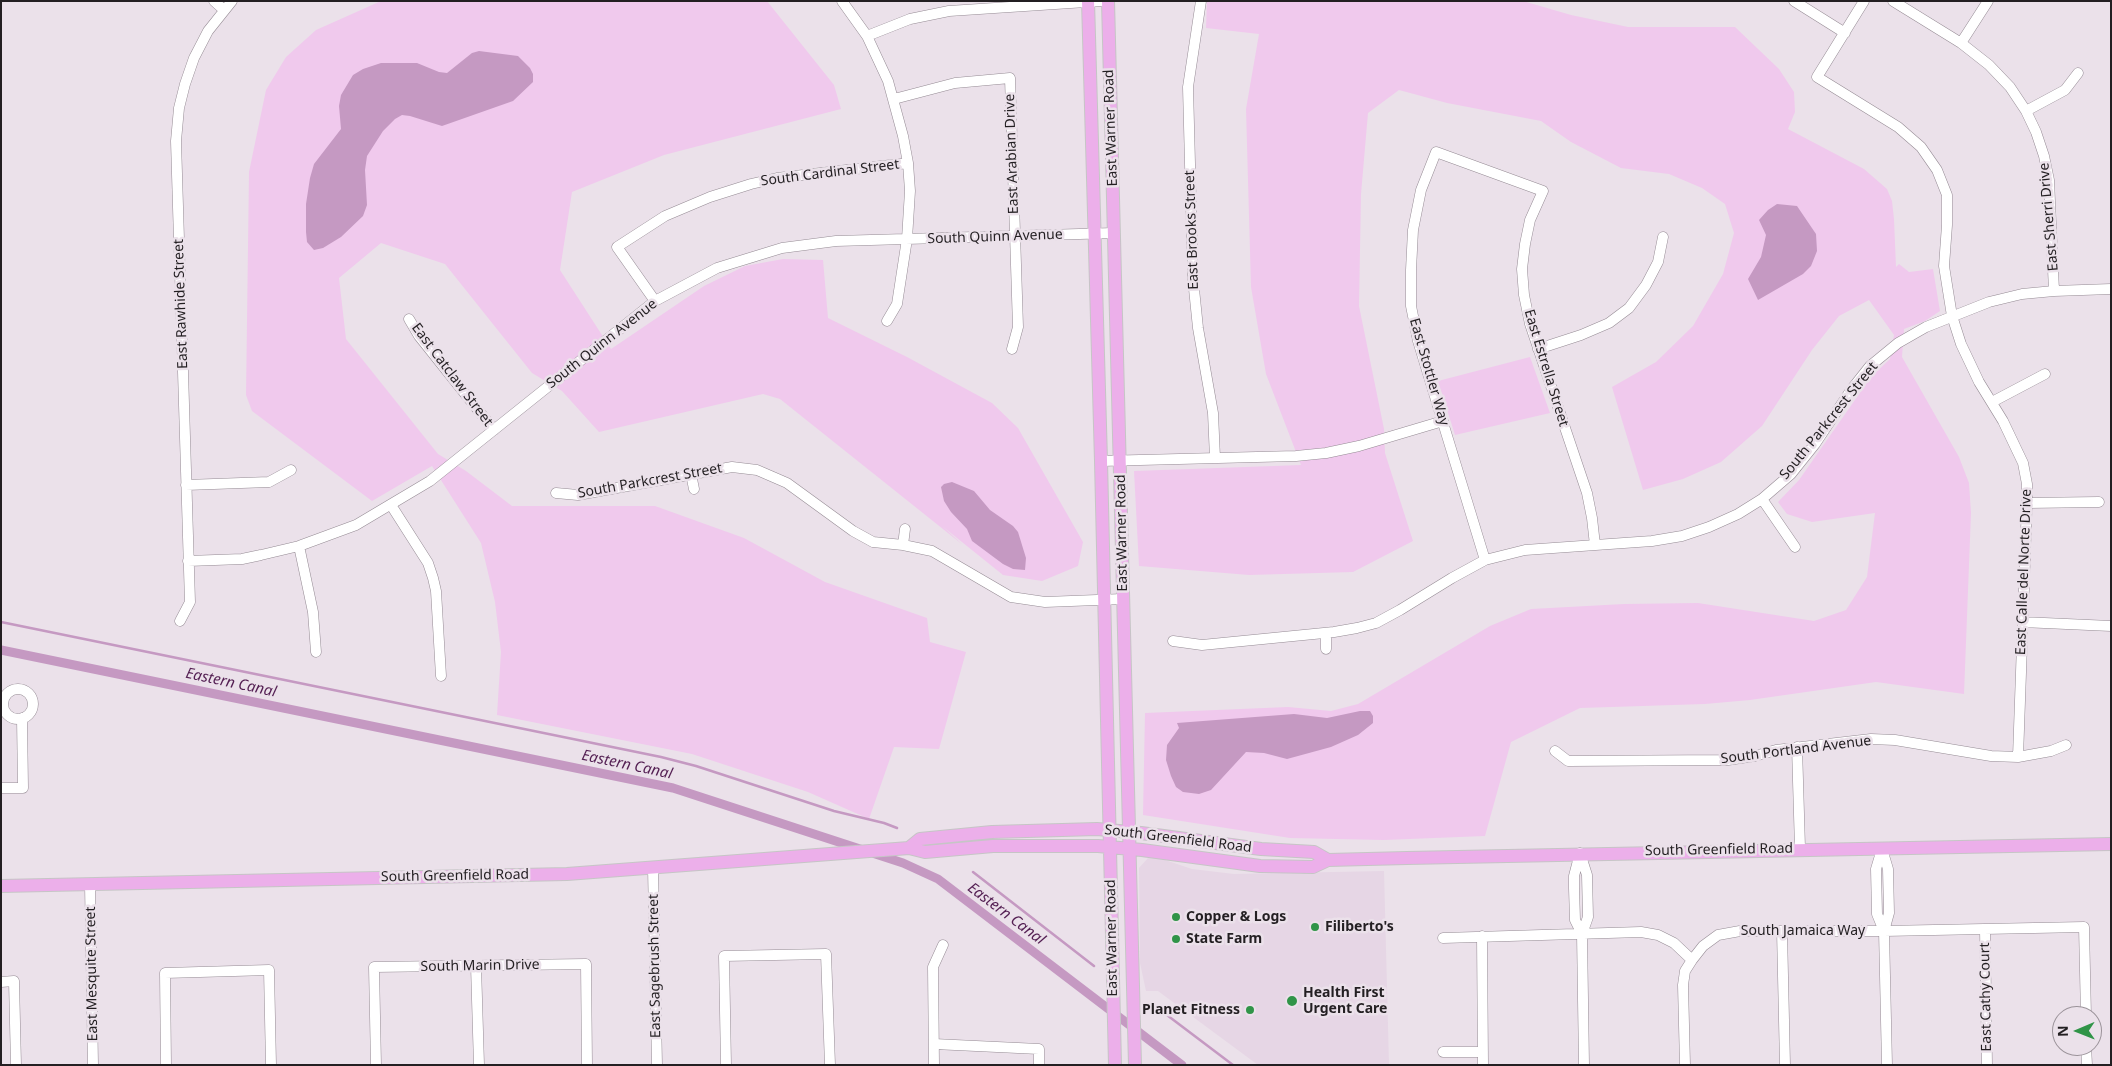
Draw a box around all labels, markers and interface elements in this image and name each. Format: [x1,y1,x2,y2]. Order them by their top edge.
street label: East Warner Road [1101,69,1121,187]
street label: East Arabian Drive [1002,94,1022,214]
street label: South Cardinal Street [760,156,900,190]
street label: East Sherri Drive [2036,162,2062,272]
street label: East Brooks Street [1182,170,1202,290]
street label: South Quinn Avenue [927,226,1063,248]
street label: East Rawhide Street [170,239,192,369]
street label: South Quinn Avenue [543,296,661,392]
street label: East Estrella Street [1520,307,1572,429]
street label: East Stottler Way [1406,316,1452,428]
street label: East Catclaw Street [408,320,496,430]
street label: South Parkcrest Street [1776,359,1882,483]
street label: South Parkcrest Street [576,460,724,502]
street label: East Warner Road [1113,474,1131,592]
street label: East Calle del Norte Drive [2013,489,2035,655]
water label: Eastern Canal [184,665,278,701]
street label: South Portland Avenue [1720,732,1872,768]
water label: Eastern Canal [580,747,674,783]
street label: South Greenfield Road [1103,822,1253,856]
street label: South Greenfield Road [1645,840,1793,860]
street label: South Greenfield Road [381,866,529,886]
water label: Eastern Canal [964,879,1048,949]
street label: East Warner Road [1103,879,1121,997]
street label: East Sagebrush Street [645,894,665,1038]
street label: East Mesquite Street [82,906,102,1042]
place label: Copper & Logs [1186,909,1286,925]
marker: Copper & Logs [1170,911,1182,923]
place label: Filiberto's [1325,919,1394,935]
marker: Filiberto's [1309,921,1321,933]
street label: South Jamaica Way [1741,923,1865,939]
place label: State Farm [1186,931,1262,947]
marker: State Farm [1170,933,1182,945]
street label: East Cathy Court [1977,942,1995,1052]
street label: South Marin Drive [420,957,540,975]
place label: Health First Urgent Care [1303,985,1387,1018]
marker: Health First Urgent Care [1285,994,1299,1008]
place label: Planet Fitness [1142,1002,1240,1018]
marker: Planet Fitness [1244,1004,1256,1016]
north arrow [2052,1006,2102,1056]
text: N [2053,1025,2072,1037]

